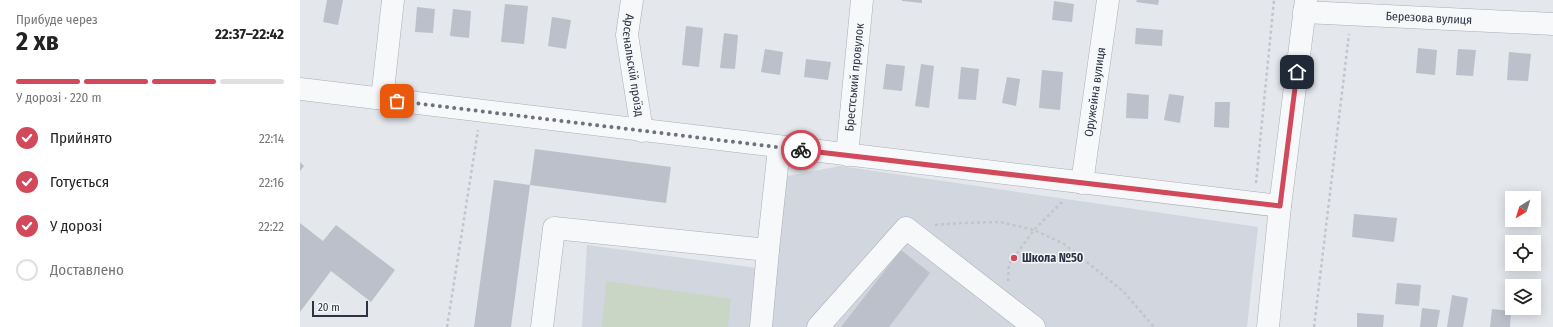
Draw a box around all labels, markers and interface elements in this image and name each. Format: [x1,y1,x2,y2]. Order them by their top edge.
street label: Березова вулиця [1385,9,1472,27]
text: Прибуде через [16,12,98,27]
street label: Арсєнальскій проїзд [620,13,647,117]
street label: Брестський провулок [842,22,867,132]
text: 22:37–22:42 [215,25,284,43]
text: 2 хв [16,26,59,57]
street label: Оружейна вулиця [1082,46,1108,138]
pin [1280,55,1314,89]
icon: home [1286,61,1308,83]
pin [380,84,414,118]
text: У дорозі · 220 m [16,90,101,105]
icon: bag [386,90,408,112]
icon: check [16,127,38,149]
text: Прийнято [50,129,112,147]
courier [781,130,821,170]
text: 22:14 [259,131,284,146]
icon: bike [790,139,812,161]
icon: check [16,171,38,193]
text: Готується [50,173,109,191]
text: 22:16 [259,175,284,190]
north arrow [1505,191,1541,227]
map controls [1505,191,1541,315]
icon: check [16,215,38,237]
text: У дорозі [50,217,102,235]
text: 22:22 [258,219,284,234]
button: locate [1505,235,1541,271]
place label: Школа №50 [1022,251,1084,265]
marker: Школа №50 [1009,253,1019,263]
text: Доставлено [50,261,124,279]
button: layers [1505,279,1541,315]
scale bar [312,299,368,318]
text: 20 m [318,301,340,314]

